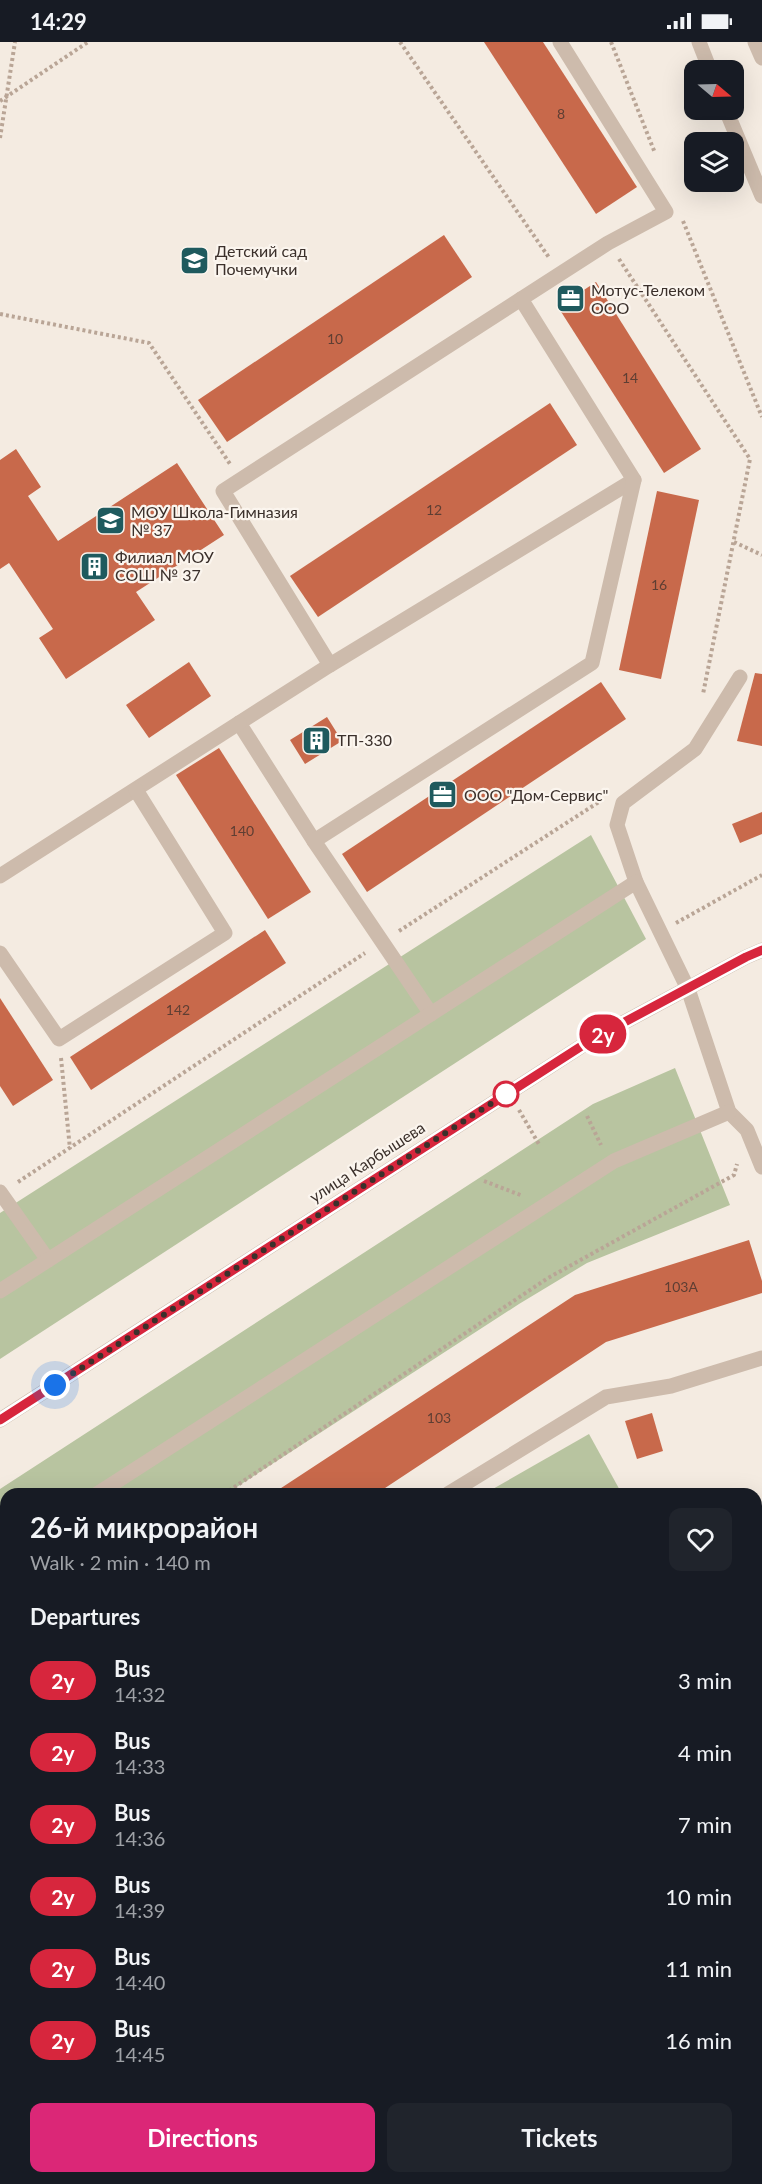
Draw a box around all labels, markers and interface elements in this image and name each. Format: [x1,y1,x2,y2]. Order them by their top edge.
text: 14:29 [30,8,87,35]
north arrow [684,60,744,120]
map controls [684,60,744,192]
house number: 8 [557,105,565,122]
button: layers [684,132,744,192]
place label: Детский сад Почемучки [215,241,307,278]
school or university icon: Детский сад Почемучки [178,244,210,276]
place label: Мотус-Телеком ООО [591,280,705,317]
office icon: Мотус-Телеком ООО [554,283,586,315]
house number: 10 [327,330,343,347]
house number: 14 [622,369,638,386]
house number: 12 [426,501,442,518]
place label: МОУ Школа-Гимназия № 37 [131,502,298,539]
school or university icon: МОУ Школа-Гимназия № 37 [94,505,126,537]
place label: Филиал МОУ СОШ № 37 [115,547,215,584]
building icon: Филиал МОУ СОШ № 37 [78,550,110,582]
house number: 16 [651,576,667,593]
building icon: ТП-330 [300,724,332,756]
place label: ТП-330 [337,730,392,749]
office icon: ООО "Дом-Сервис" [427,779,459,811]
place label: ООО "Дом-Сервис" [464,785,609,804]
house number: 140 [230,822,254,839]
house number: 142 [166,1001,190,1018]
line badge: 2у [576,1014,630,1054]
text: 2у [591,1022,615,1047]
unlabelled marker [493,1081,519,1107]
street label: улица Карбышева [305,1117,428,1206]
house number: 103А [664,1278,698,1295]
your location [40,1370,70,1400]
house number: 103 [427,1409,451,1426]
button: heart [669,1508,732,1571]
text: 26-й микрорайон [30,1510,258,1544]
text: Walk · 2 min · 140 m [30,1550,211,1574]
text: Departures [30,1603,140,1630]
text: Bus [114,1655,150,1682]
text: 3 min [678,1667,732,1694]
text: 2у [51,1668,75,1693]
text: 14:32 [114,1682,165,1706]
text: Bus [114,1727,150,1754]
text: 4 min [678,1739,732,1766]
text: 2у [51,1740,75,1765]
text: 14:33 [114,1754,165,1778]
text: Bus [114,1799,150,1826]
text: 7 min [678,1811,732,1838]
text: 2у [51,1812,75,1837]
text: 14:36 [114,1826,165,1850]
text: Bus [114,1871,150,1898]
text: 10 min [665,1883,732,1910]
text: 2у [51,1884,75,1909]
text: 14:39 [114,1898,165,1922]
text: Bus [114,1943,150,1970]
text: 11 min [665,1955,732,1982]
text: 2у [51,1956,75,1981]
text: 14:40 [114,1970,165,1994]
text: Bus [114,2015,150,2042]
text: 16 min [665,2027,732,2054]
text: 2у [51,2028,75,2053]
text: 14:45 [114,2042,165,2066]
button: Directions [30,2103,375,2172]
button: Tickets [387,2103,732,2172]

